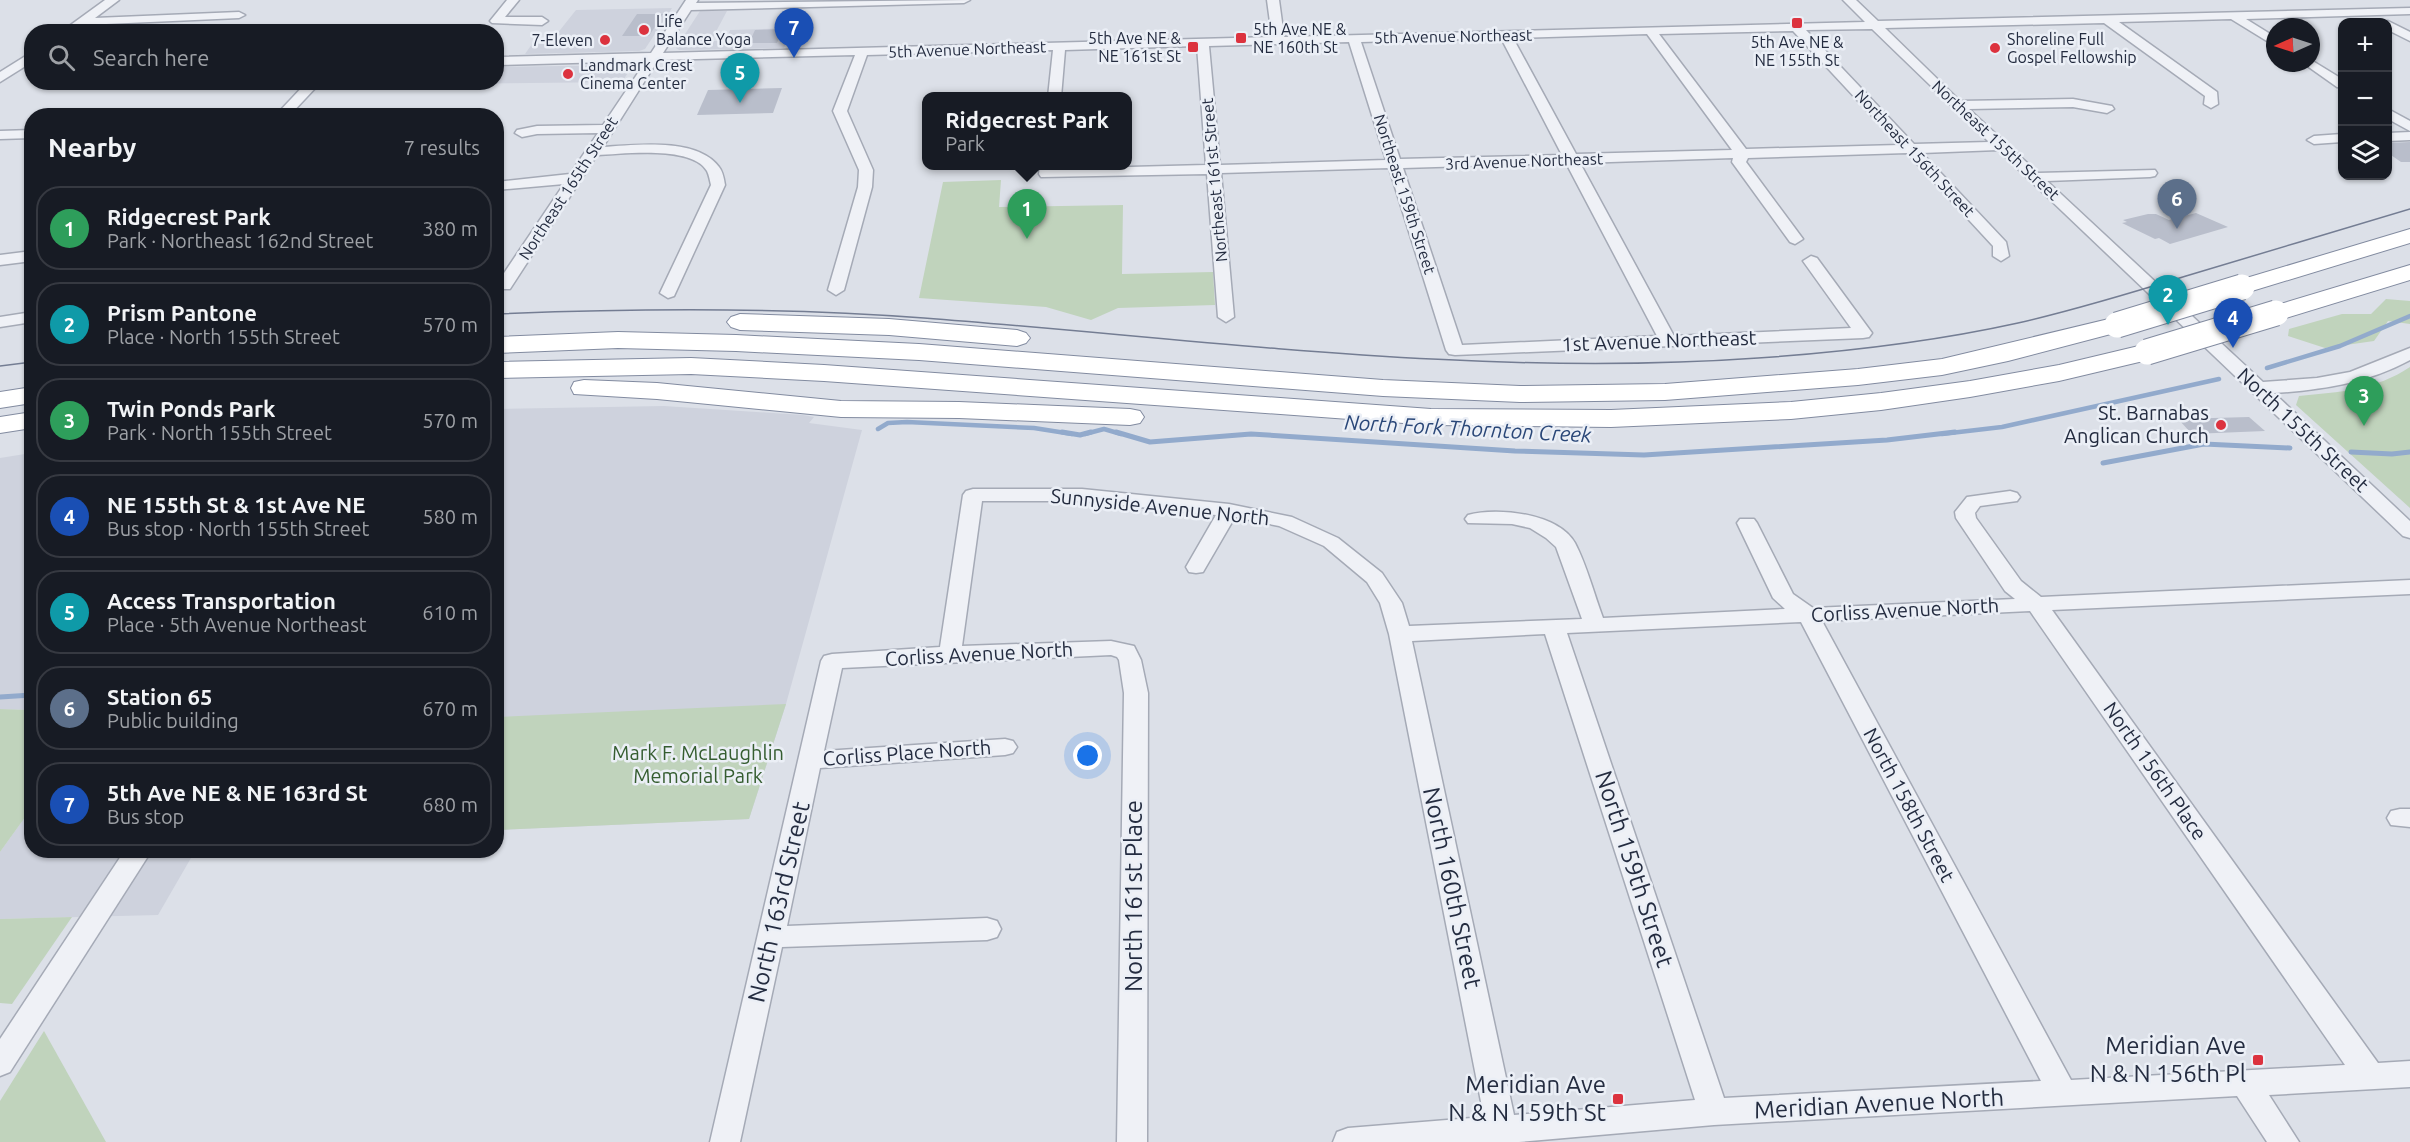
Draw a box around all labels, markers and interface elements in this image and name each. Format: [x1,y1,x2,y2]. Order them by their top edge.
pin: 7 [774,8,814,58]
place label: Life Balance Yoga [656,12,751,48]
marker: 5th Ave NE & NE 155th St [1790,16,1804,30]
north arrow [2266,18,2320,72]
map controls [2338,18,2392,180]
button: + [2338,18,2392,72]
place label: 5th Ave NE & NE 160th St [1253,20,1347,56]
marker: Life Balance Yoga [637,23,651,37]
search box [24,24,504,90]
street label: 5th Avenue Northeast [1374,26,1533,46]
place label: 5th Ave NE & NE 161st St [1088,29,1182,65]
place label: Shoreline Full Gospel Fellowship [2007,30,2137,66]
place label: 7-Eleven [532,31,593,49]
marker: 5th Ave NE & NE 160th St [1234,31,1248,45]
marker: 7-Eleven [598,33,612,47]
place label: 5th Ave NE & NE 155th St [1750,33,1844,69]
street label: 5th Avenue Northeast [888,37,1047,61]
marker: 5th Ave NE & NE 161st St [1186,40,1200,54]
icon: search [45,41,78,74]
marker: Shoreline Full Gospel Fellowship [1988,41,2002,55]
text: Search here [93,45,209,70]
pin: 5 [720,54,760,103]
place label: Landmark Crest Cinema Center [580,56,693,92]
marker: Landmark Crest Cinema Center [561,67,575,81]
button: − [2338,72,2392,126]
street label: Northeast 155th Street [1929,76,2064,204]
street label: Northeast 156th Street [1851,86,1979,221]
popup [922,92,1132,170]
street label: Northeast 161st Street [1198,96,1230,263]
text: Ridgecrest Park [945,107,1109,132]
street label: Northeast 165th Street [515,112,621,263]
street label: Northeast 159th Street [1371,112,1440,277]
button: layers [2338,126,2392,180]
text: Park [945,132,985,155]
text: Nearby [48,133,136,162]
text: 7 results [404,136,480,159]
street label: 3rd Avenue Northeast [1445,149,1604,173]
pin: 6 [2158,180,2196,229]
pin: 1 [1008,190,1046,239]
text: Ridgecrest Park [107,204,271,229]
text: 1 [64,217,75,240]
text: 380 m [422,217,478,240]
text: Park · Northeast 162nd Street [107,229,373,252]
pin: 2 [2148,276,2188,325]
pin: 4 [2214,298,2252,348]
text: Prism Pantone [107,300,257,325]
text: 2 [64,313,75,336]
text: 570 m [422,313,478,336]
text: Place · North 155th Street [107,325,340,348]
street label: 1st Avenue Northeast [1561,326,1757,355]
street label: North 155th Street [2233,363,2374,496]
pin: 3 [2344,376,2384,426]
text: Twin Ponds Park [107,396,275,421]
place label: St. Barnabas Anglican Church [2064,401,2209,447]
text: 3 [64,409,75,432]
text: 570 m [422,409,478,432]
water label: North Fork Thornton Creek [1344,410,1593,446]
marker: St. Barnabas Anglican Church [2214,418,2228,432]
text: Park · North 155th Street [107,421,332,444]
street label: Sunnyside Avenue North [1050,484,1271,529]
text: NE 155th St & 1st Ave NE [107,492,365,517]
text: 4 [64,505,75,528]
text: 580 m [422,505,478,528]
text: Bus stop · North 155th Street [107,517,369,540]
text: Access Transportation [107,588,336,613]
street label: Corliss Avenue North [1810,593,2000,626]
text: 5 [64,601,75,624]
text: 610 m [422,601,478,624]
text: Place · 5th Avenue Northeast [107,613,367,636]
street label: Corliss Avenue North [884,637,1074,670]
text: Station 65 [107,684,212,709]
text: 6 [64,697,75,720]
text: 670 m [422,697,478,720]
street label: North 156th Place [2099,697,2212,844]
text: Public building [107,709,239,732]
street label: North 158th Street [1859,724,1960,886]
street label: Corliss Place North [822,735,992,770]
park label: Mark F. McLaughlin Memorial Park [612,741,784,787]
your location [1073,741,1102,770]
street label: North 159th Street [1590,767,1679,971]
text: 5th Ave NE & NE 163rd St [107,780,368,805]
street label: North 160th Street [1418,785,1487,992]
text: 7 [64,793,75,816]
text: 680 m [422,793,478,816]
street label: North 163rd Street [742,798,815,1005]
street label: North 161st Place [1120,800,1147,992]
text: Bus stop [107,805,184,828]
place label: Meridian Ave N & N 156th Pl [2090,1032,2246,1087]
marker: Meridian Ave N & N 156th Pl [2251,1053,2265,1067]
place label: Meridian Ave N & N 159th St [1448,1071,1607,1126]
street label: Meridian Avenue North [1753,1083,2005,1124]
marker: Meridian Ave N & N 159th St [1611,1092,1625,1106]

